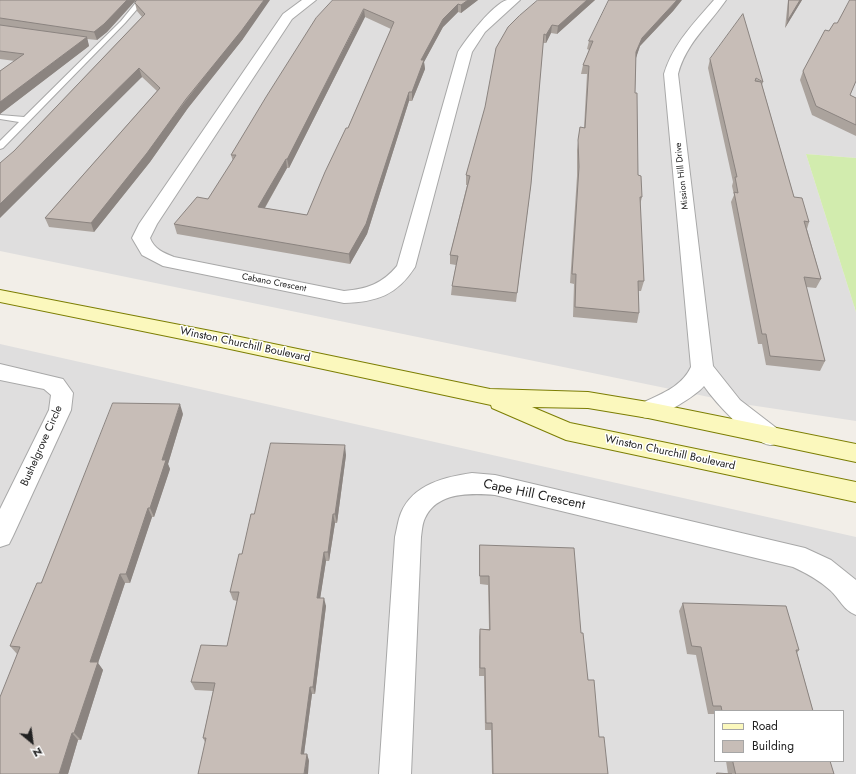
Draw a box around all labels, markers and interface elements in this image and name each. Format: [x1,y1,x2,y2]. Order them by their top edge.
street label: Mission Hill Drive [673,142,691,210]
street label: Cabano Crescent [241,271,307,295]
street label: Winston Churchill Boulevard [179,325,311,365]
street label: Bushelgrove Circle [18,404,66,488]
street label: Winston Churchill Boulevard [604,433,736,473]
street label: Cape Hill Crescent [482,477,586,513]
legend [714,710,844,762]
text: Road [752,717,778,735]
north arrow [12,722,52,762]
text: Building [752,737,794,755]
text: N [30,743,46,762]

